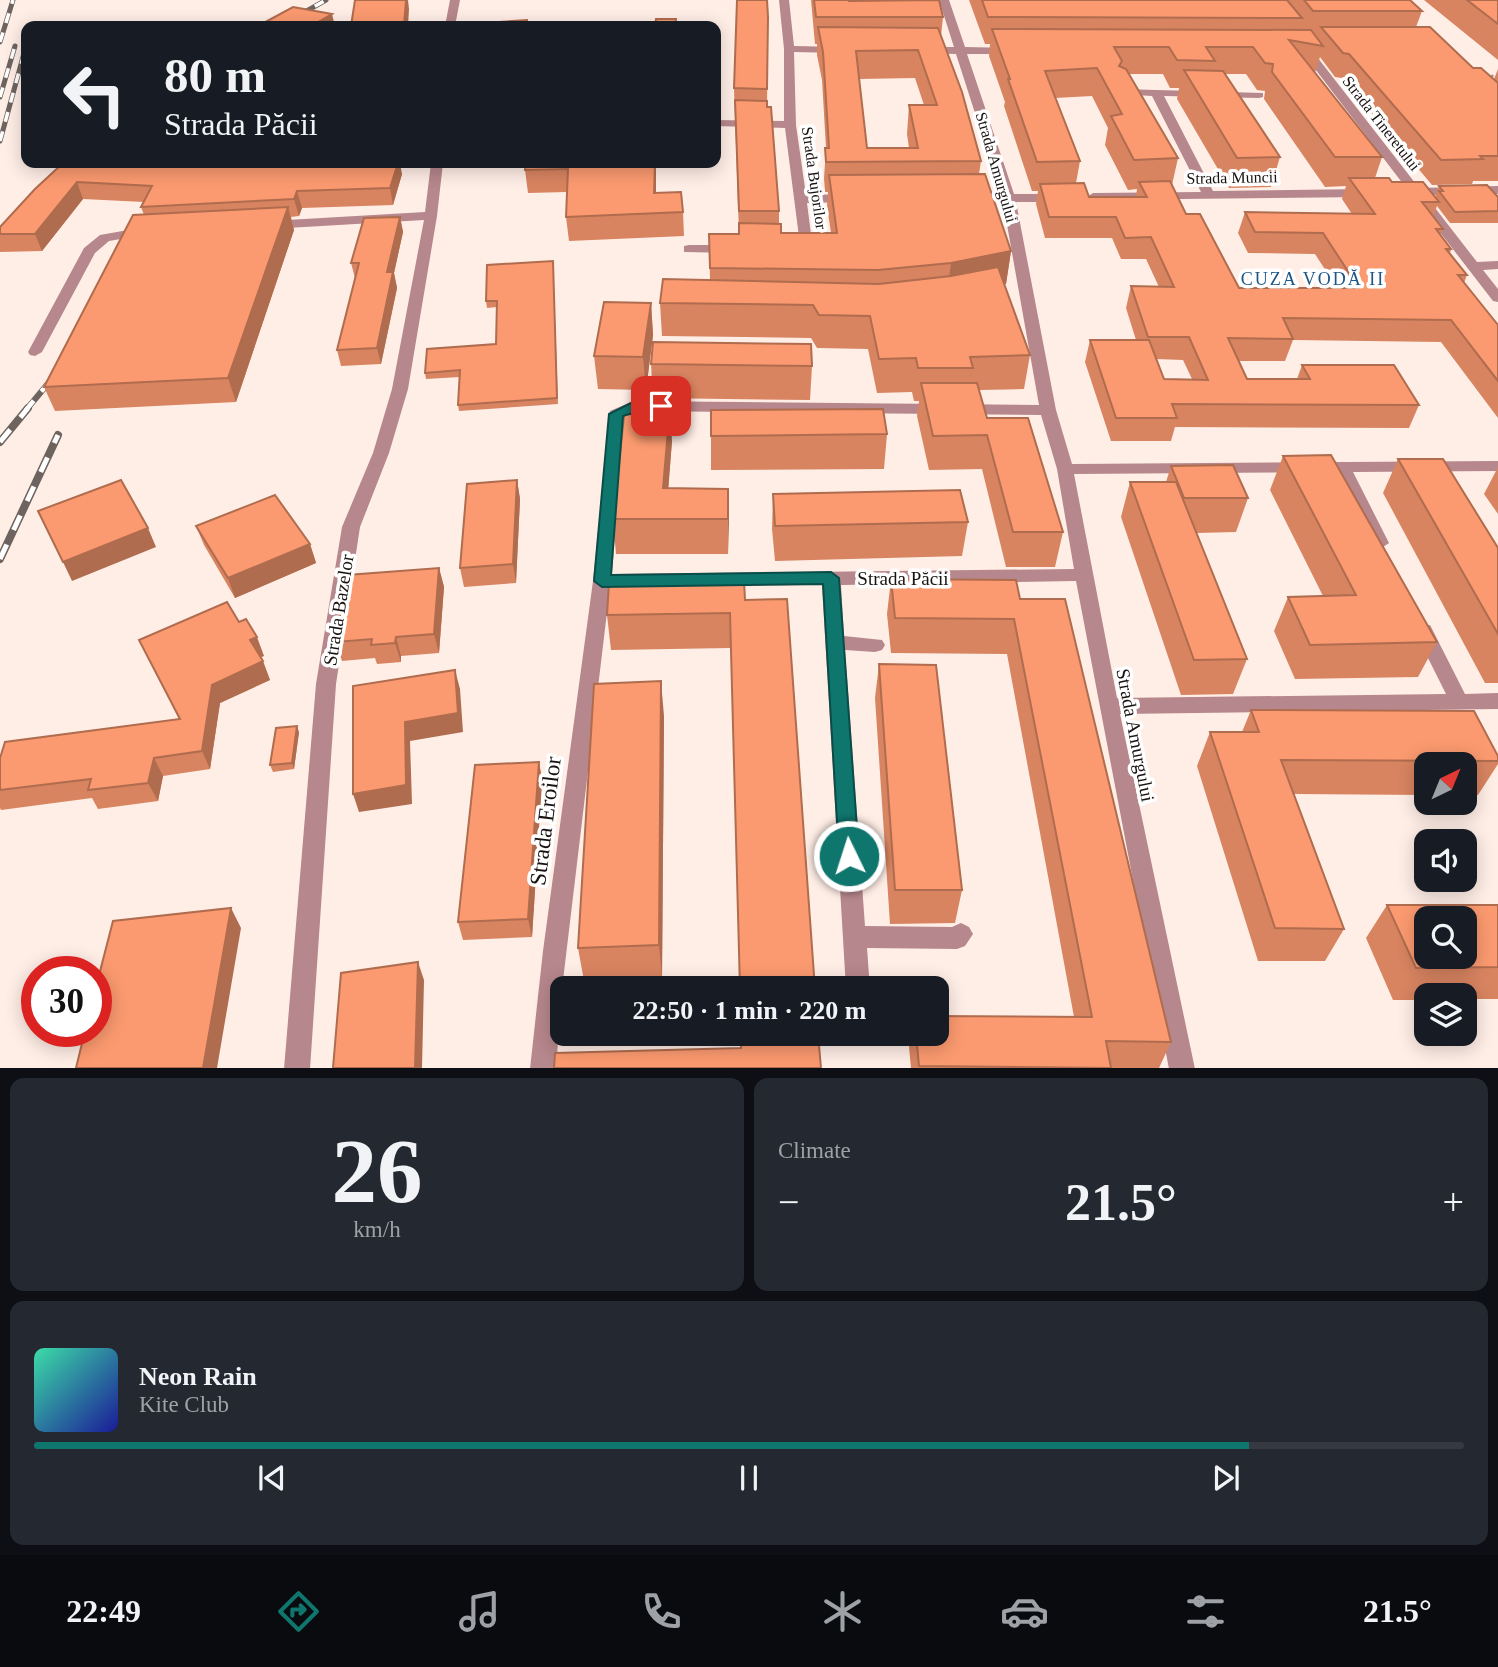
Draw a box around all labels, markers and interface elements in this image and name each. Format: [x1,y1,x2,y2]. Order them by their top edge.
text: 80 m [164,48,266,103]
icon: left [49,49,140,140]
street label: Strada Tineretului [1339,73,1424,174]
text: Strada Păcii [164,106,318,142]
street label: Strada Amurgului [972,110,1021,225]
street label: Strada Bujorilor [798,126,830,231]
street label: Strada Muncii [1186,168,1278,187]
district label: CUZA VODĂ II [1241,269,1385,289]
pin [631,376,691,436]
icon: arrive [642,387,680,425]
street label: Strada Bazelor [319,552,358,667]
street label: Strada Păcii [857,568,949,589]
street label: Strada Amurgului [1112,667,1159,804]
north arrow [1414,752,1477,816]
map controls [1414,752,1477,1046]
street label: Strada Eroilor [525,755,566,887]
position arrow [812,819,886,893]
button: sound [1414,829,1477,892]
button: search [1414,906,1477,969]
speed limit sign: 30 [21,956,112,1047]
button: layers [1414,983,1477,1046]
text: 22:50 · 1 min · 220 m [633,996,867,1025]
text: 26 [332,1121,423,1222]
text: Climate [778,1138,851,1163]
text: 21.5° [1065,1174,1177,1231]
text: − [778,1181,799,1223]
text: + [1443,1181,1464,1223]
text: km/h [353,1217,401,1242]
text: Neon Rain [139,1362,257,1391]
text: Kite Club [139,1392,229,1417]
icon: previous [253,1459,291,1497]
icon: pause [730,1459,768,1497]
icon: next [1207,1459,1245,1497]
icon: directions [274,1587,323,1636]
icon: music [455,1587,504,1636]
icon: phone [637,1587,686,1636]
icon: climate [818,1587,867,1636]
icon: car [1000,1587,1049,1636]
icon: filters [1181,1587,1230,1636]
text: 22:49 [66,1593,141,1629]
text: 21.5° [1363,1593,1432,1629]

